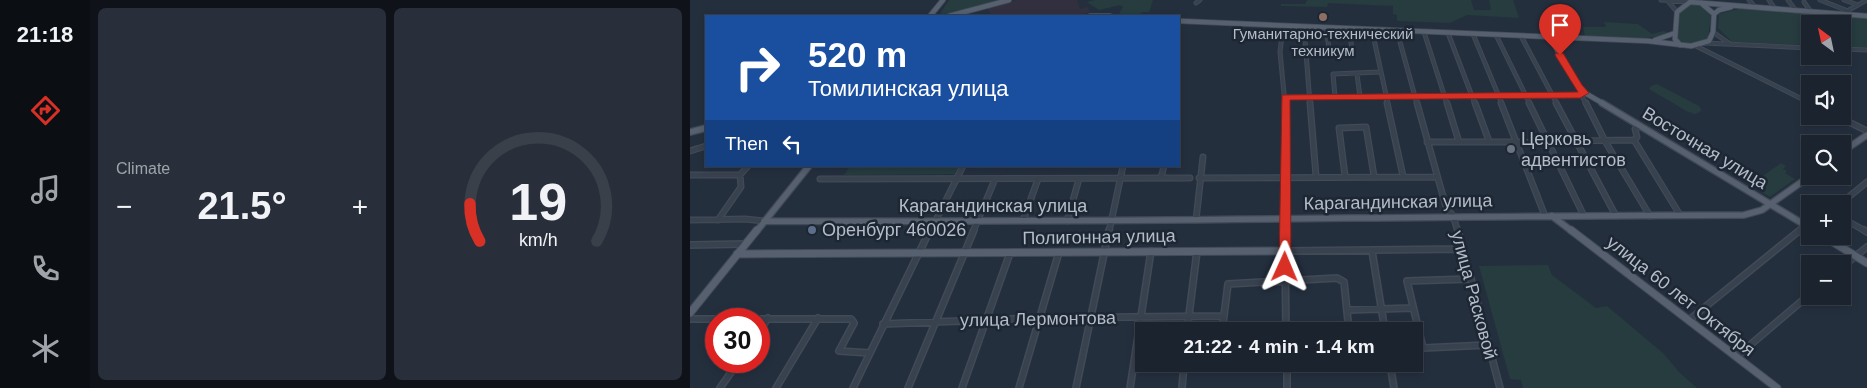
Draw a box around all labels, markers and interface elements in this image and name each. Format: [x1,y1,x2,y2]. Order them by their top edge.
pin [1539,4,1581,55]
marker: Гуманитарно-технический техникум [1317,11,1329,23]
icon: arrive [1546,11,1574,39]
north arrow [1801,15,1851,65]
map controls [1801,15,1851,305]
text: 21:18 [17,22,73,47]
place label: Гуманитарно-технический техникум [1233,25,1413,59]
icon: right [725,35,790,100]
text: 520 m [808,35,907,74]
button: sound [1801,75,1851,125]
text: Томилинская улица [808,76,1009,101]
icon: directions [28,93,63,128]
street label: Восточная улица [1639,103,1772,194]
place label: Церковь адвентистов [1521,129,1626,170]
icon: left [778,130,806,158]
text: Then [725,133,768,154]
button: search [1801,135,1851,185]
marker: Церковь адвентистов [1505,143,1517,155]
text: Climate [116,160,170,177]
icon: music [28,172,63,207]
text: 19 [509,173,567,231]
text: 21.5° [197,185,287,227]
street label: Карагандинская улица [1304,190,1493,214]
text: − [116,191,132,222]
text: + [352,191,368,222]
button: + [1801,195,1851,245]
street label: Карагандинская улица [899,196,1088,216]
place label: Оренбург 460026 [822,220,966,240]
marker: Оренбург 460026 [806,224,818,236]
street label: Полигонная улица [1022,226,1177,248]
street label: улица Расковой [1447,228,1501,362]
text: km/h [519,230,557,250]
street label: улица 60 лет Октября [1603,232,1759,360]
position arrow [1258,240,1310,292]
icon: phone [28,251,63,286]
button: − [1801,255,1851,305]
speed limit sign: 30 [705,308,770,373]
street label: улица Лермонтова [960,308,1117,330]
icon: climate [28,331,63,366]
text: 21:22 · 4 min · 1.4 km [1183,336,1375,357]

